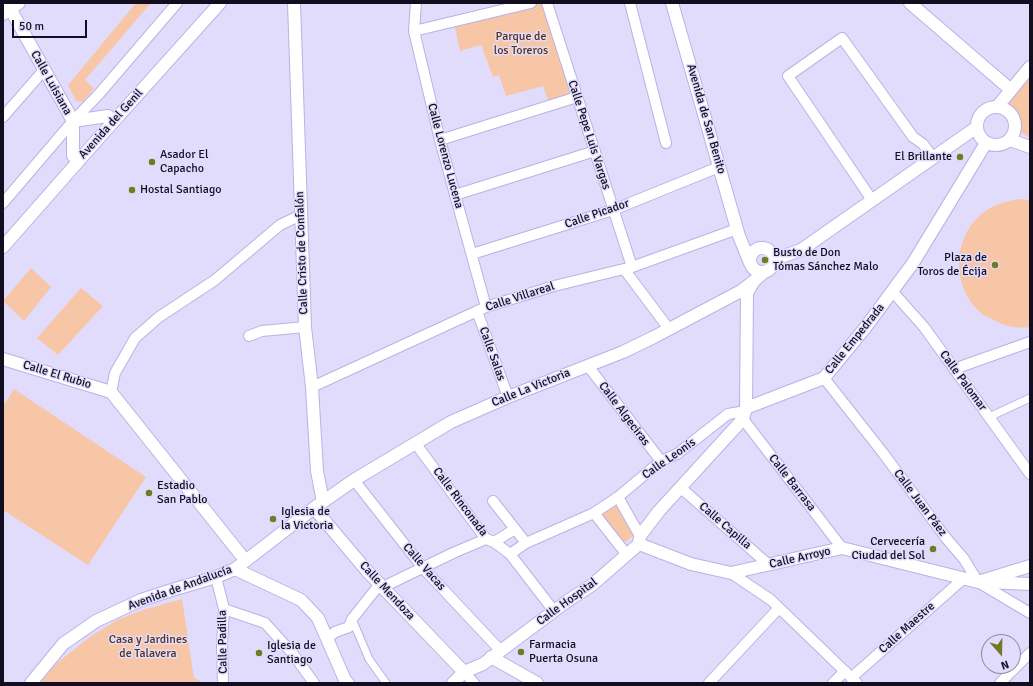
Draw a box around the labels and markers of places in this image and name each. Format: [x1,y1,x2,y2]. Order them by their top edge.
place label: Asador El Capacho [160,148,209,176]
place label: El Brillante [894,150,952,164]
marker: El Brillante [955,152,965,162]
marker: Asador El Capacho [147,157,157,167]
place label: Hostal Santiago [140,183,221,197]
marker: Hostal Santiago [127,185,137,195]
place label: Busto de Don Tómas Sánchez Malo [773,246,879,274]
place label: Plaza de Toros de Écija [917,251,987,279]
marker: Busto de Don Tómas Sánchez Malo [760,255,770,265]
marker: Plaza de Toros de Écija [990,260,1000,270]
place label: Estadio San Pablo [157,479,208,507]
marker: Estadio San Pablo [144,488,154,498]
place label: Iglesia de la Victoria [281,505,333,533]
marker: Iglesia de la Victoria [268,514,278,524]
place label: Cervecería Ciudad del Sol [852,535,925,563]
marker: Cervecería Ciudad del Sol [928,544,938,554]
place label: Farmacia Puerta Osuna [529,638,598,666]
place label: Iglesia de Santiago [267,639,316,667]
marker: Farmacia Puerta Osuna [516,647,526,657]
marker: Iglesia de Santiago [254,648,264,658]

